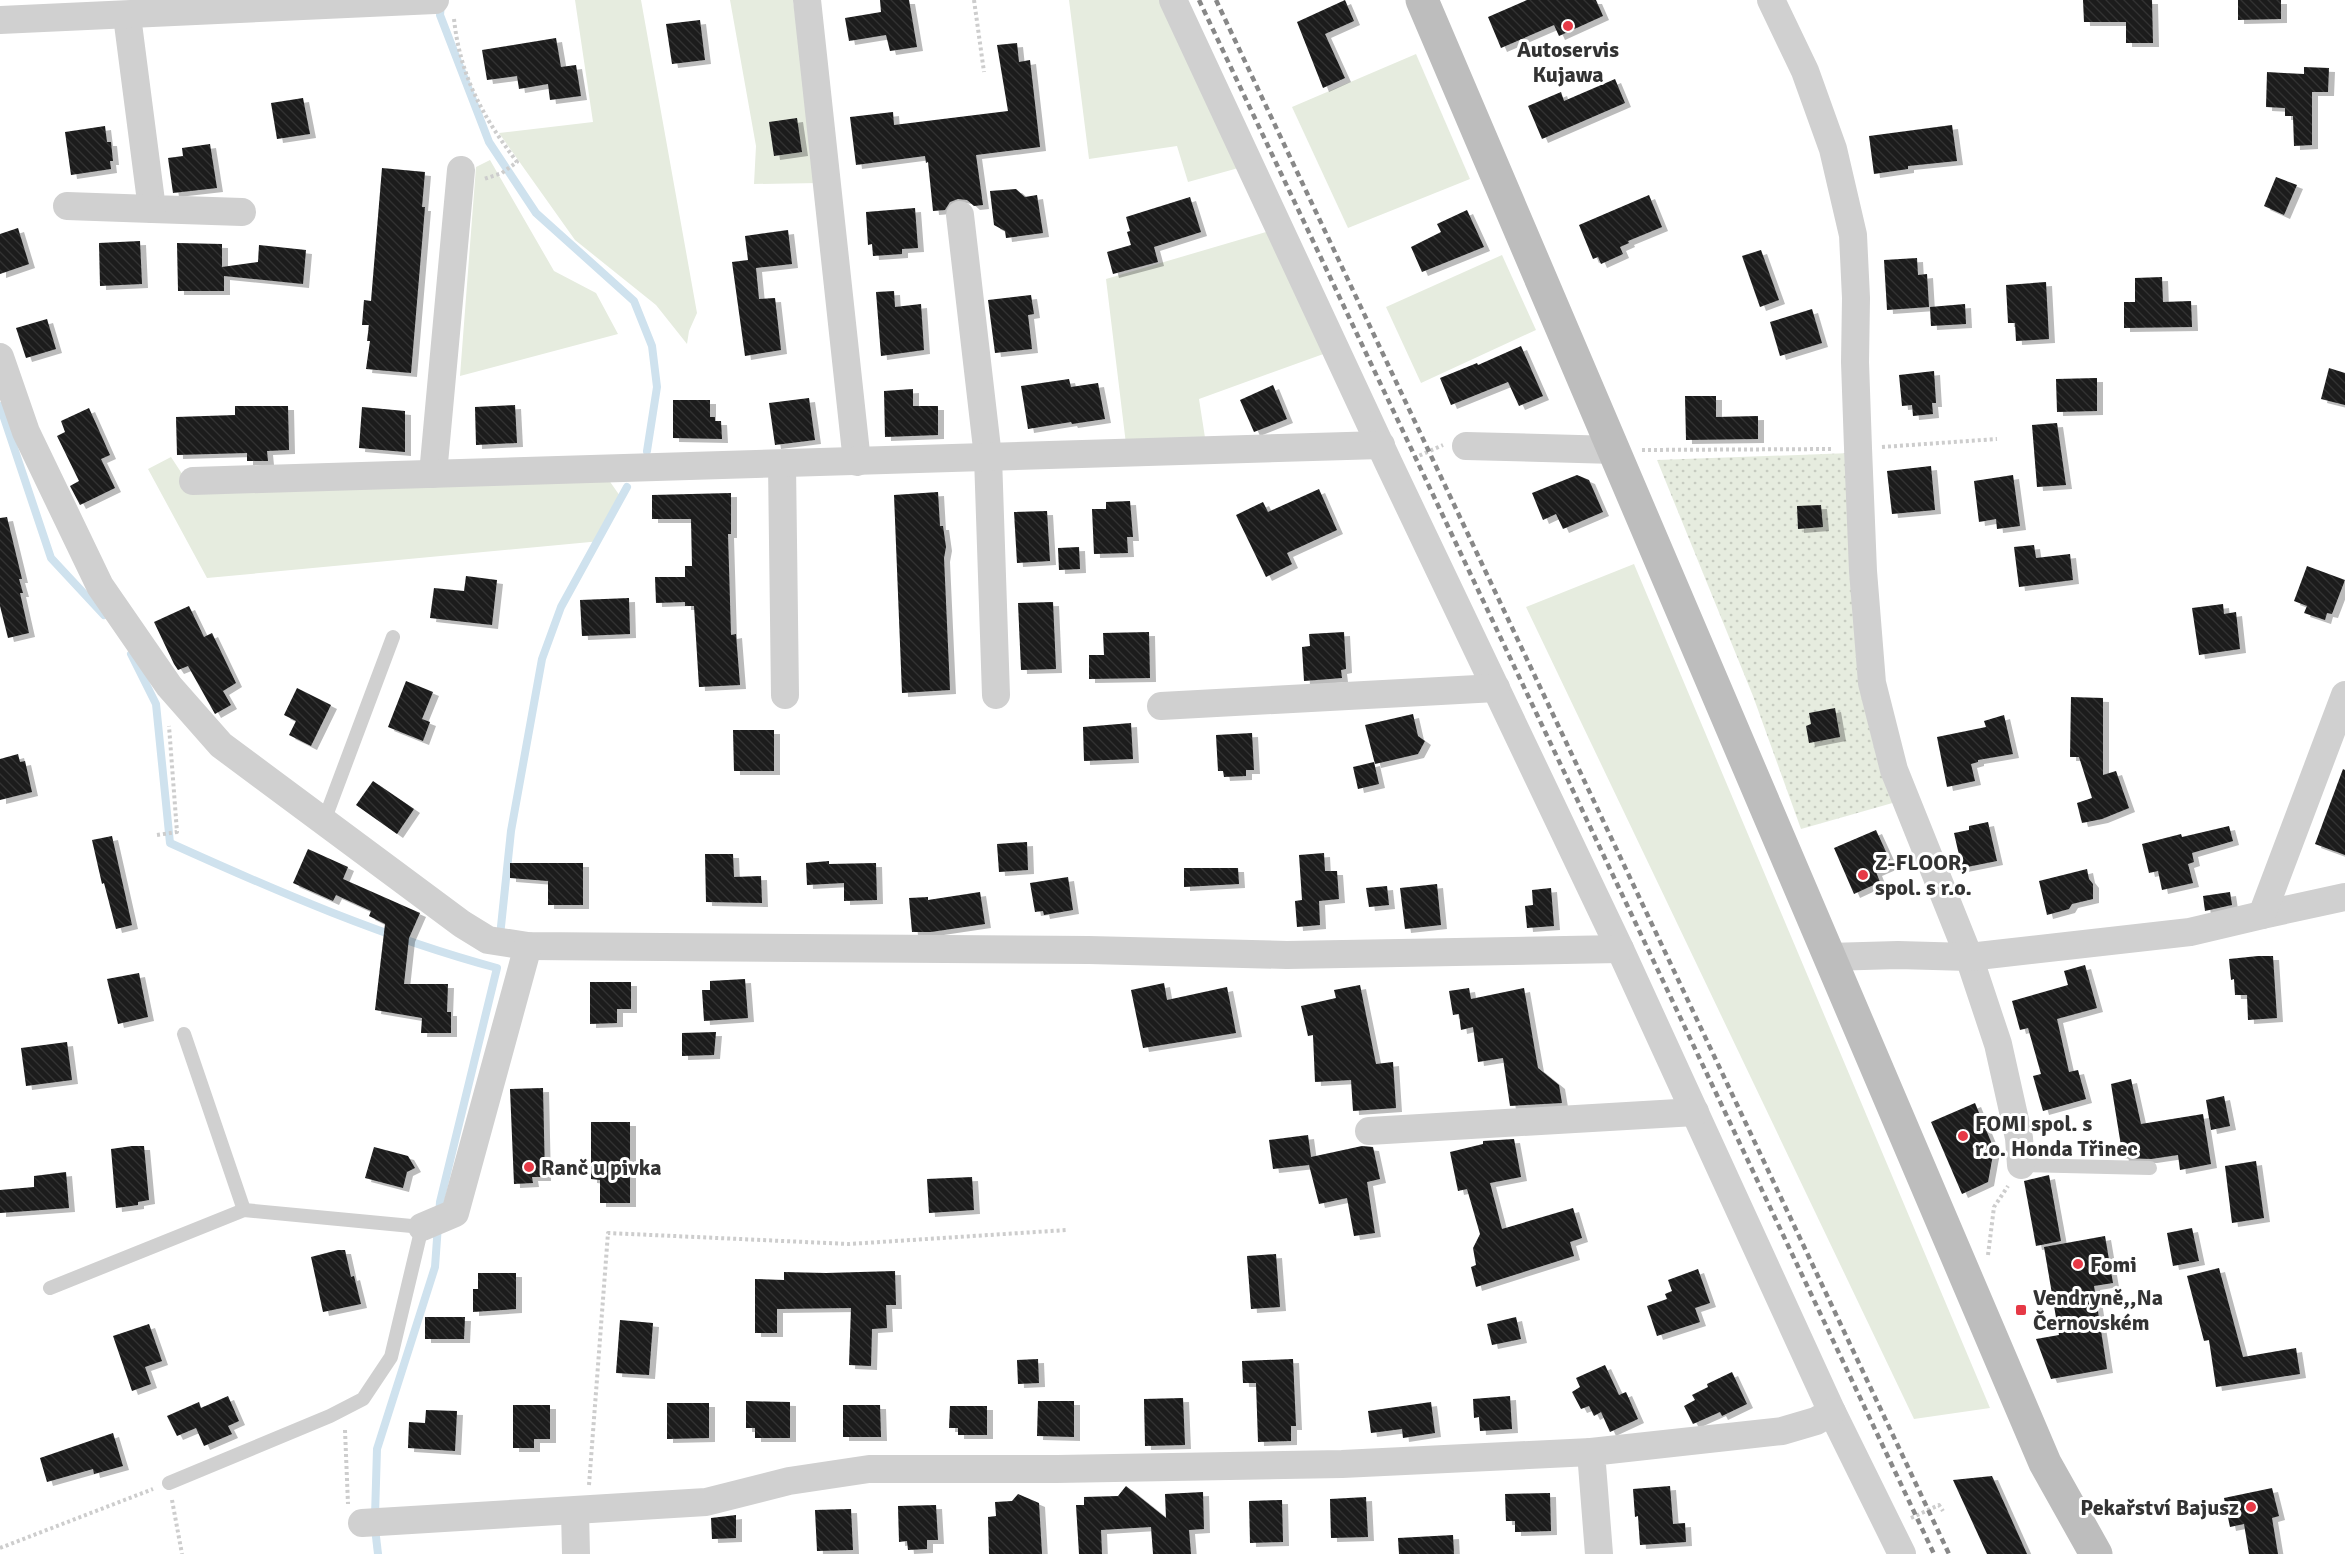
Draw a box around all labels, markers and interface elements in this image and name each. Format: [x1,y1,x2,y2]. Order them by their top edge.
marker: Autoservis Kujawa [1561,19,1575,33]
place label: Autoservis Kujawa [1517,36,1619,88]
place label: Z-FLOOR, spol. s r.o. [1875,849,1972,901]
marker: Z-FLOOR, spol. s r.o. [1856,868,1870,882]
place label: FOMI spol. s r.o. Honda Třinec [1975,1110,2138,1162]
marker: FOMI spol. s r.o. Honda Třinec [1956,1129,1970,1143]
place label: Ranč u pivka [541,1154,662,1181]
marker: Ranč u pivka [522,1160,536,1174]
place label: Fomi [2090,1251,2137,1278]
marker: Fomi [2071,1257,2085,1271]
place label: Vendryně,,Na Černovském [2033,1284,2163,1336]
marker: Vendryně,,Na Černovském [2014,1303,2028,1317]
place label: Pekařství Bajusz [2080,1494,2239,1521]
marker: Pekařství Bajusz [2244,1500,2258,1514]

